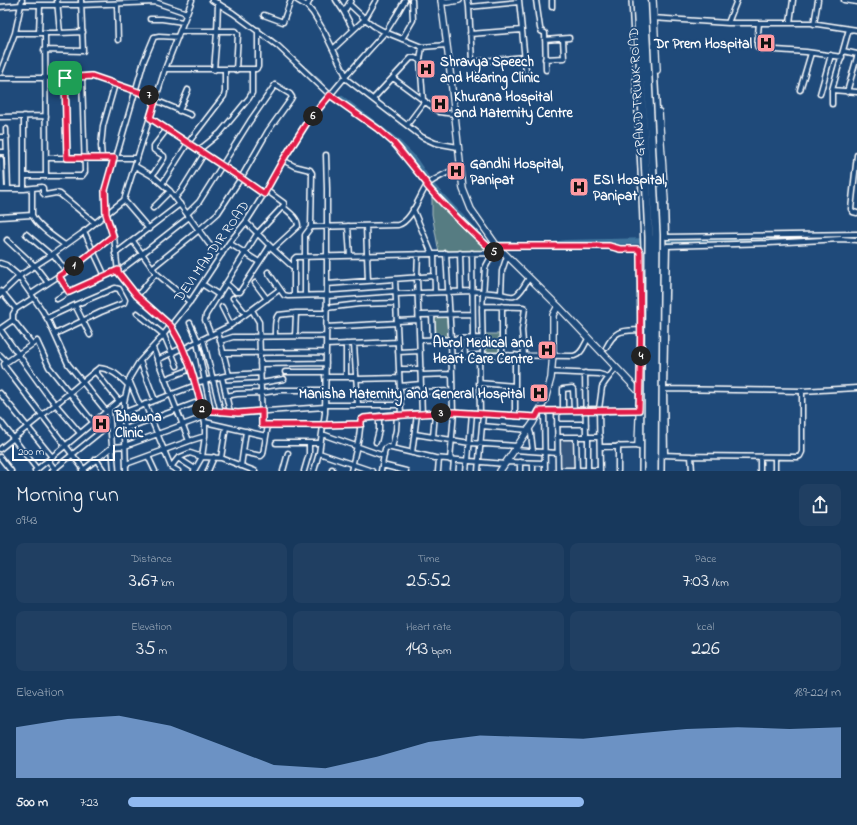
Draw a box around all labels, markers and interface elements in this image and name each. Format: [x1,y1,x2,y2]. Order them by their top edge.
street label: GRAND TRUNK ROAD [624,27,651,157]
hospital icon: Dr Prem Hospital [755,32,777,54]
place label: Dr Prem Hospital [653,34,753,55]
place label: Shravya Speech and Hearing Clinic [440,52,540,91]
hospital icon: Shravya Speech and Hearing Clinic [415,58,437,80]
pin [48,61,82,95]
icon: arrive [54,67,76,89]
pin: 7 [139,85,159,105]
text: 7 [147,87,151,103]
place label: Khurana Hospital and Maternity Centre [454,87,574,126]
hospital icon: Khurana Hospital and Maternity Centre [429,93,451,115]
pin: 6 [303,106,323,126]
text: 6 [311,108,315,124]
place label: Gandhi Hospital, Panipat [470,154,564,191]
hospital icon: Gandhi Hospital, Panipat [445,160,467,182]
place label: ESI Hospital, Panipat [593,170,668,207]
hospital icon: ESI Hospital, Panipat [568,176,590,198]
street label: DEVI MANDIR ROAD [169,197,255,308]
pin: 5 [484,242,504,262]
text: 5 [491,244,497,260]
pin: 1 [64,256,84,276]
text: 1 [72,258,76,274]
place label: Abrol Medical and Heart Care Centre [433,333,534,370]
hospital icon: Abrol Medical and Heart Care Centre [536,339,558,361]
pin: 4 [631,346,651,366]
text: 4 [639,348,643,364]
hospital icon: Manisha Maternity and General Hospital [528,382,550,404]
place label: Manisha Maternity and General Hospital [299,384,526,407]
pin: 2 [192,399,212,419]
text: 2 [199,401,205,417]
pin: 3 [431,403,451,423]
text: 3 [439,405,443,421]
place label: Bhawna Clinic [114,407,162,444]
hospital icon: Bhawna Clinic [90,413,112,435]
scale bar [12,443,115,462]
text: 200 m [18,444,44,460]
text: Morning run [16,480,119,512]
button: share [799,484,841,526]
text: 09:43 [16,511,37,530]
text: Distance [131,551,172,567]
text: Time [418,551,439,567]
text: Pace [695,551,716,567]
text: 3.67 [129,567,158,596]
text: 25:52 [406,567,451,596]
text: 7:03 [682,567,709,596]
text: km [158,575,174,591]
text: /km [709,575,729,591]
text: Elevation [131,619,172,635]
text: Heart rate [406,619,451,635]
text: kcal [697,619,714,635]
text: 35 [136,635,156,664]
text: 143 [406,635,428,664]
text: 226 [691,635,720,664]
text: m [156,643,167,659]
text: bpm [428,643,451,659]
text: Elevation [16,683,64,702]
text: 189–221 m [794,683,841,702]
text: 500 m [16,793,48,812]
text: 7:23 [80,793,98,812]

